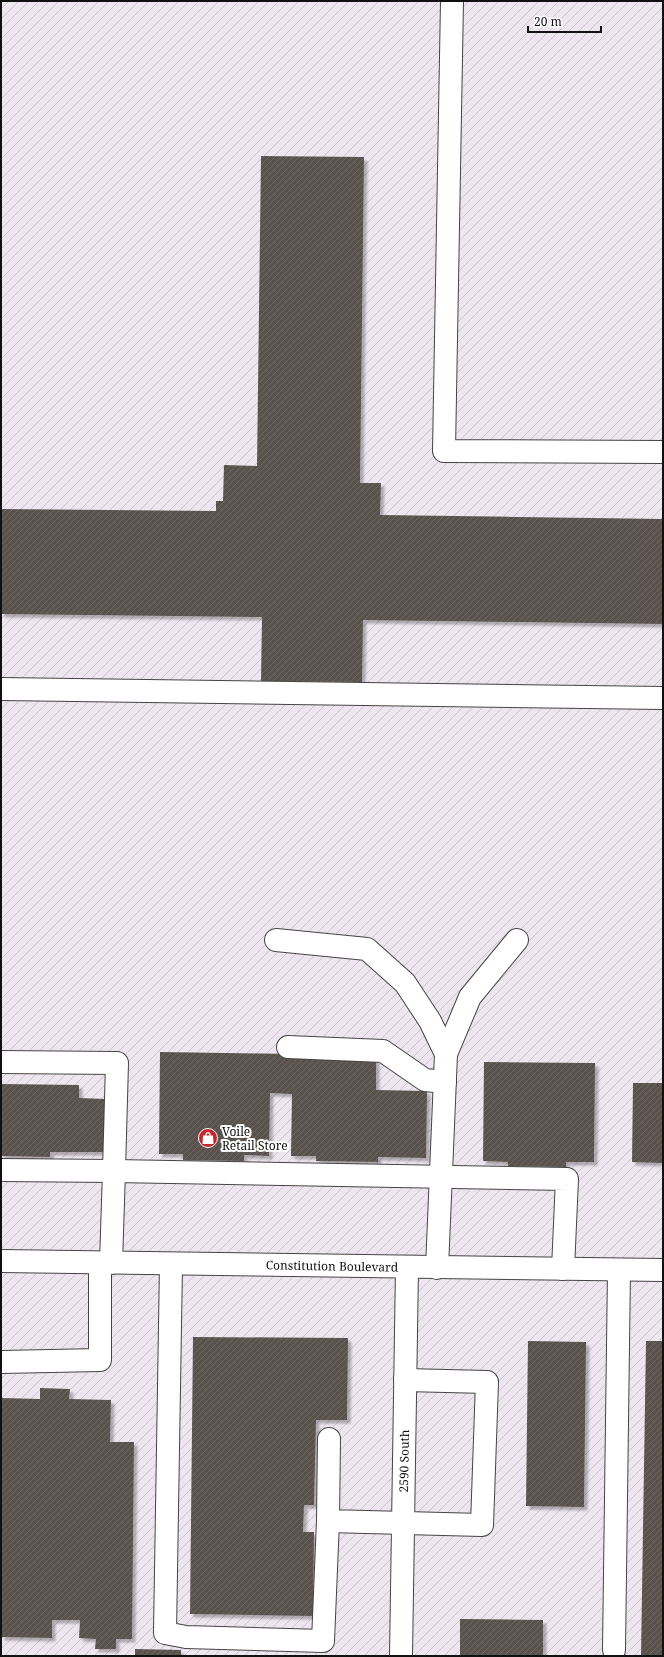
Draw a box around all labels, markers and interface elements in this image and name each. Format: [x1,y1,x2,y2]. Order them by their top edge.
scale bar [528,8,601,34]
text: 20 m [534,13,562,30]
place label: Voile Retail Store [222,1123,288,1154]
shop icon: Voile Retail Store [197,1127,219,1149]
street label: Constitution Boulevard [266,1256,399,1276]
street label: 2590 South [395,1429,413,1493]

